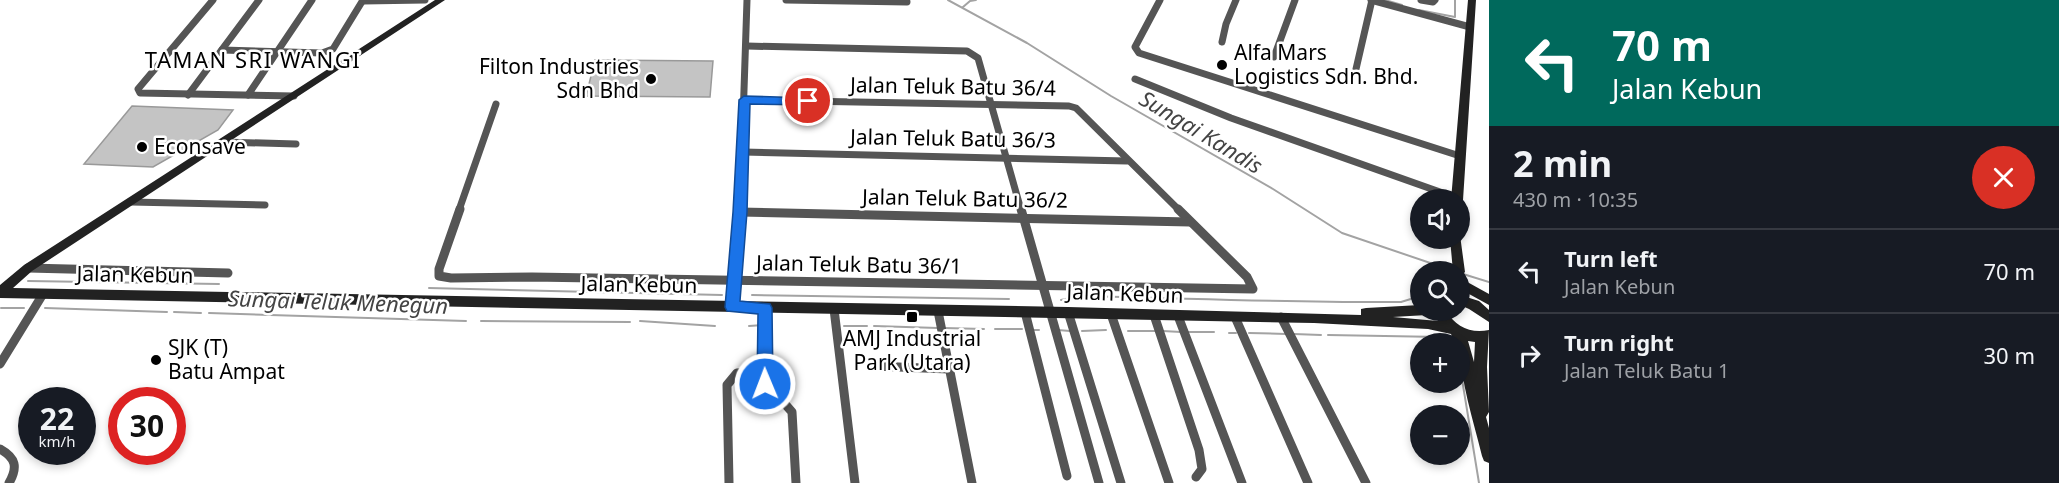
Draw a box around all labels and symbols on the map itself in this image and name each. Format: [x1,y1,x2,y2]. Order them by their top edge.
place label: Alfa Mars Logistics Sdn. Bhd. [1234,38,1418,90]
district label: TAMAN SRI WANGI [145,44,361,74]
place label: Filton Industries Sdn Bhd [479,52,639,104]
marker: Alfa Mars Logistics Sdn. Bhd. [1215,58,1229,72]
street label: Jalan Teluk Batu 36/4 [848,70,1056,102]
marker: Filton Industries Sdn Bhd [644,72,658,86]
pin [782,75,833,126]
water label: Sungai Kandis [1134,83,1269,180]
street label: Jalan Teluk Batu 36/3 [848,122,1056,154]
place label: Econsave [154,132,246,160]
marker: Econsave [135,140,149,154]
street label: Jalan Teluk Batu 36/2 [860,182,1068,214]
street label: Jalan Teluk Batu 36/1 [754,248,962,280]
street label: Jalan Kebun [74,259,194,289]
street label: Jalan Kebun [578,269,698,299]
street label: Jalan Kebun [1064,277,1184,309]
water label: Sungai Teluk Menegun [228,282,449,320]
marker: AMJ Industrial Park (Utara) [905,310,919,324]
place label: AMJ Industrial Park (Utara) [843,324,981,376]
place label: SJK (T) Batu Ampat [168,333,285,385]
position arrow [733,352,797,416]
marker: SJK (T) Batu Ampat [149,353,163,367]
speed limit sign: 30 [108,387,186,465]

